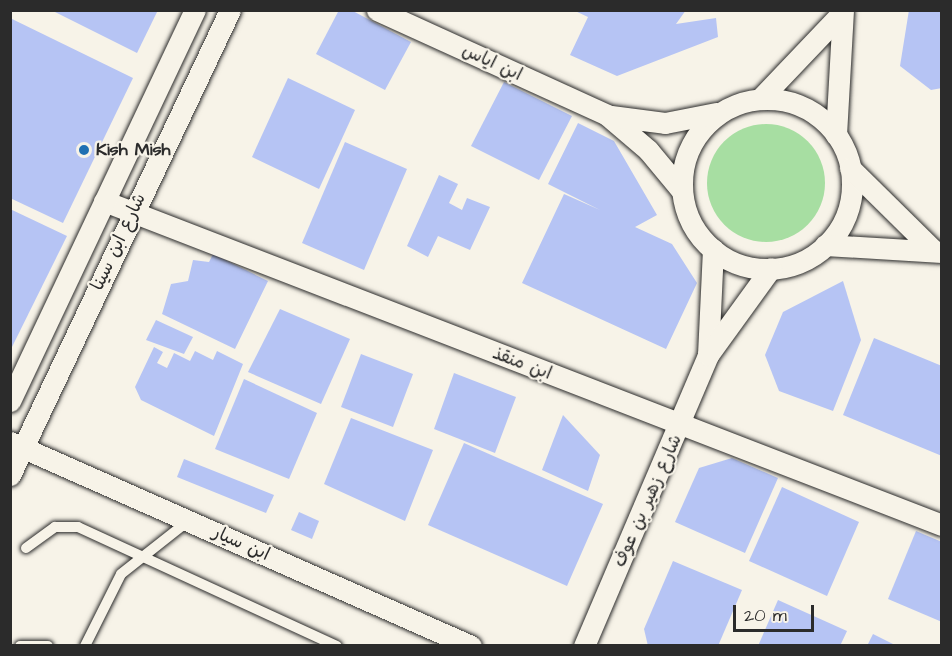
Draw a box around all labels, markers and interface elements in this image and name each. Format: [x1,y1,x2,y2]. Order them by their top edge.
street label: ابن اياس [459,40,525,86]
place label: Kish Mish [96,139,170,161]
marker: Kish Mish [77,143,91,157]
street label: شارع ابن سينا [87,190,151,294]
street label: ابن منقذ [489,343,555,385]
street label: شارع زهير بن عوف [609,431,687,571]
street label: ابن سيار [209,522,273,566]
scale bar [736,593,817,631]
text: 20 m [744,603,787,628]

